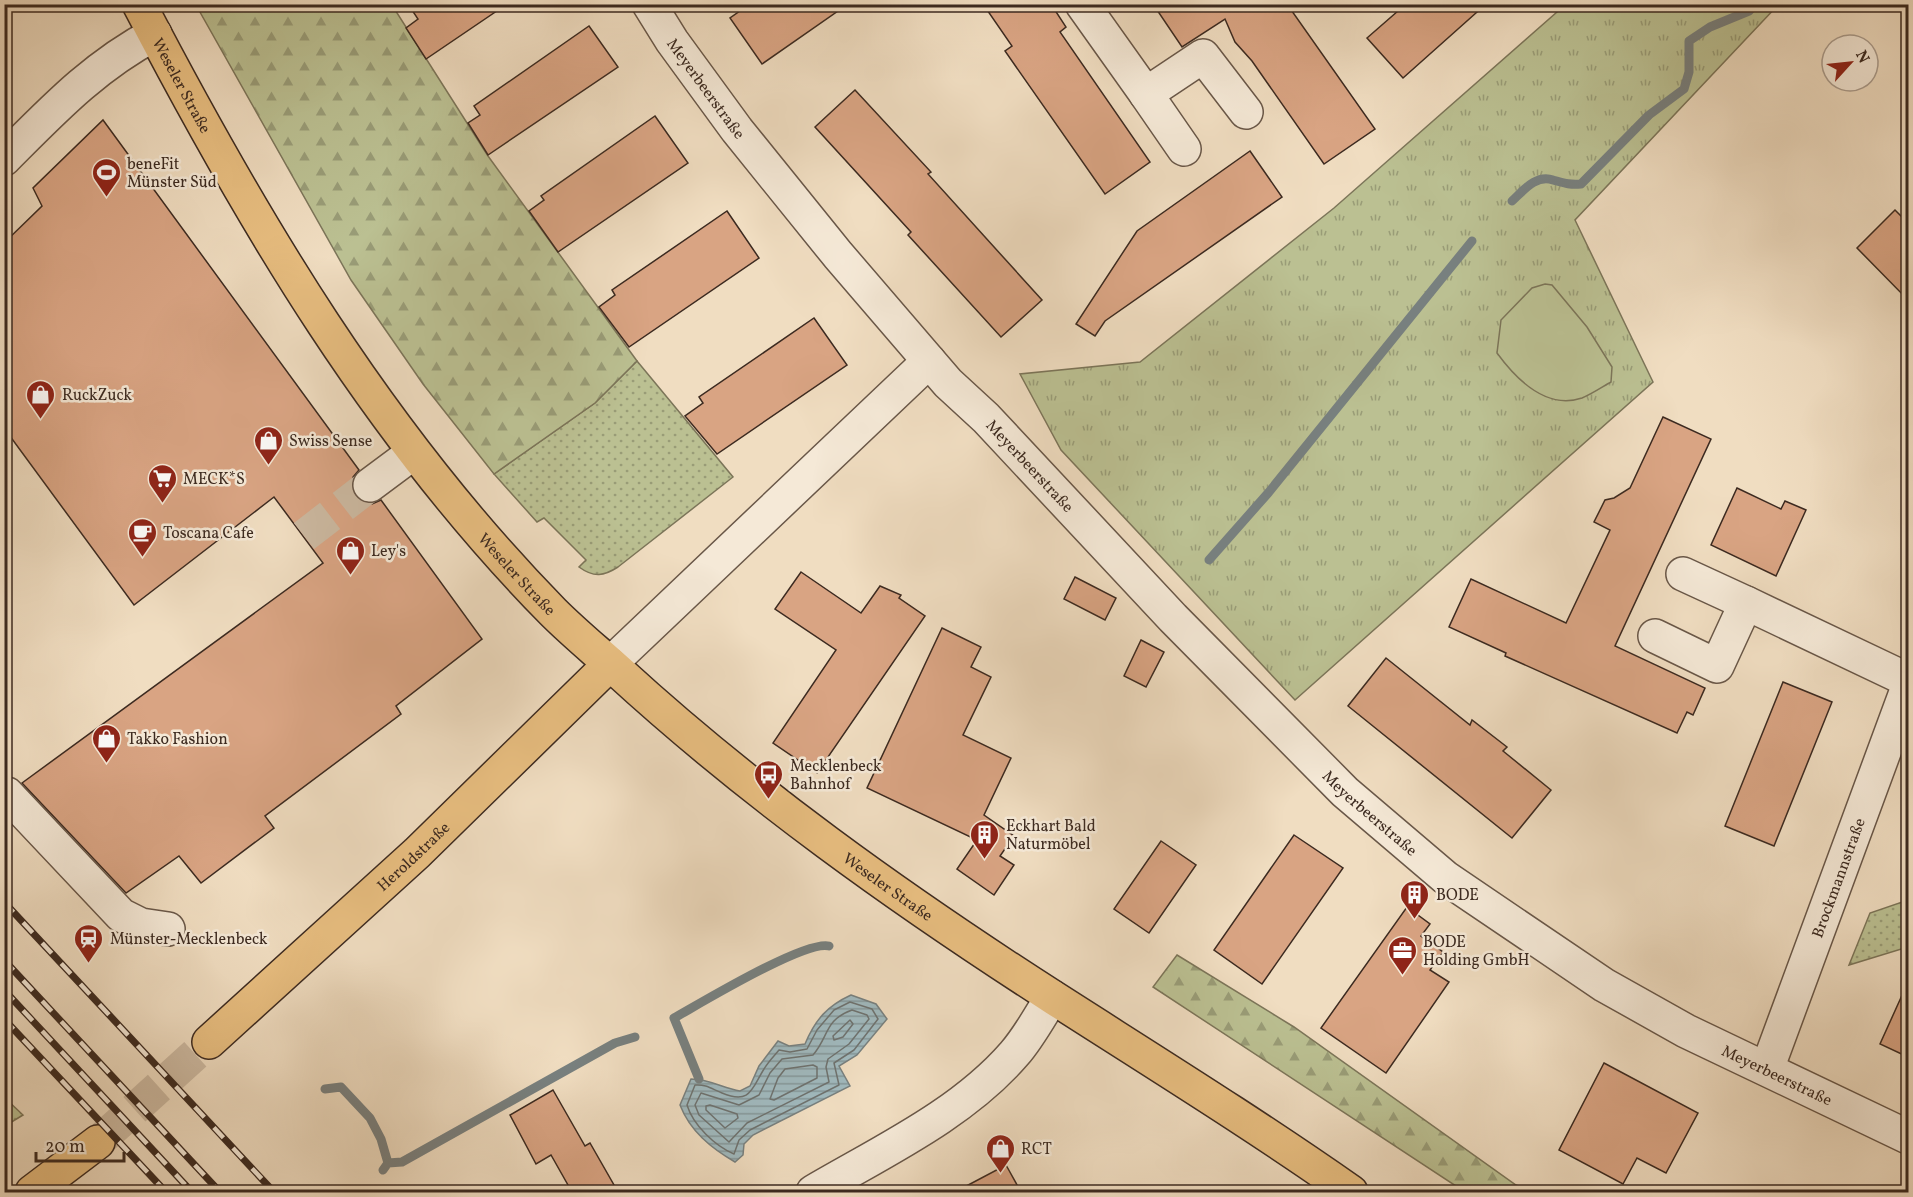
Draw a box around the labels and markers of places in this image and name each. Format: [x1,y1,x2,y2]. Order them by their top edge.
place label: beneFit Münster Süd [127,154,217,194]
sports icon: beneFit Münster Süd [90,156,122,198]
shop icon: RuckZuck [25,378,57,420]
place label: RuckZuck [62,385,132,407]
shop icon: Swiss Sense [252,424,284,466]
place label: Swiss Sense [289,431,372,453]
supermarket icon: MECK*S [146,462,178,504]
place label: MECK*S [183,469,245,491]
cafe icon: Toscana Cafe [126,516,158,558]
place label: Toscana Cafe [163,523,254,545]
shop icon: Ley's [334,534,366,576]
place label: Ley's [371,541,406,563]
shop icon: Takko Fashion [90,722,122,764]
place label: Takko Fashion [127,729,228,751]
place label: Mecklenbeck Bahnhof [790,756,882,796]
bus stop icon: Mecklenbeck Bahnhof [753,758,785,800]
place label: Eckhart Bald Naturmöbel [1006,816,1096,856]
building icon: Eckhart Bald Naturmöbel [969,818,1001,860]
building icon: BODE [1399,878,1431,920]
place label: BODE [1436,885,1479,907]
station icon: Münster-Mecklenbeck [73,922,105,964]
place label: Münster-Mecklenbeck [110,929,268,951]
place label: BODE Holding GmbH [1423,932,1530,972]
office icon: BODE Holding GmbH [1386,934,1418,976]
shop icon: RCT [984,1132,1016,1174]
place label: RCT [1021,1139,1052,1161]

